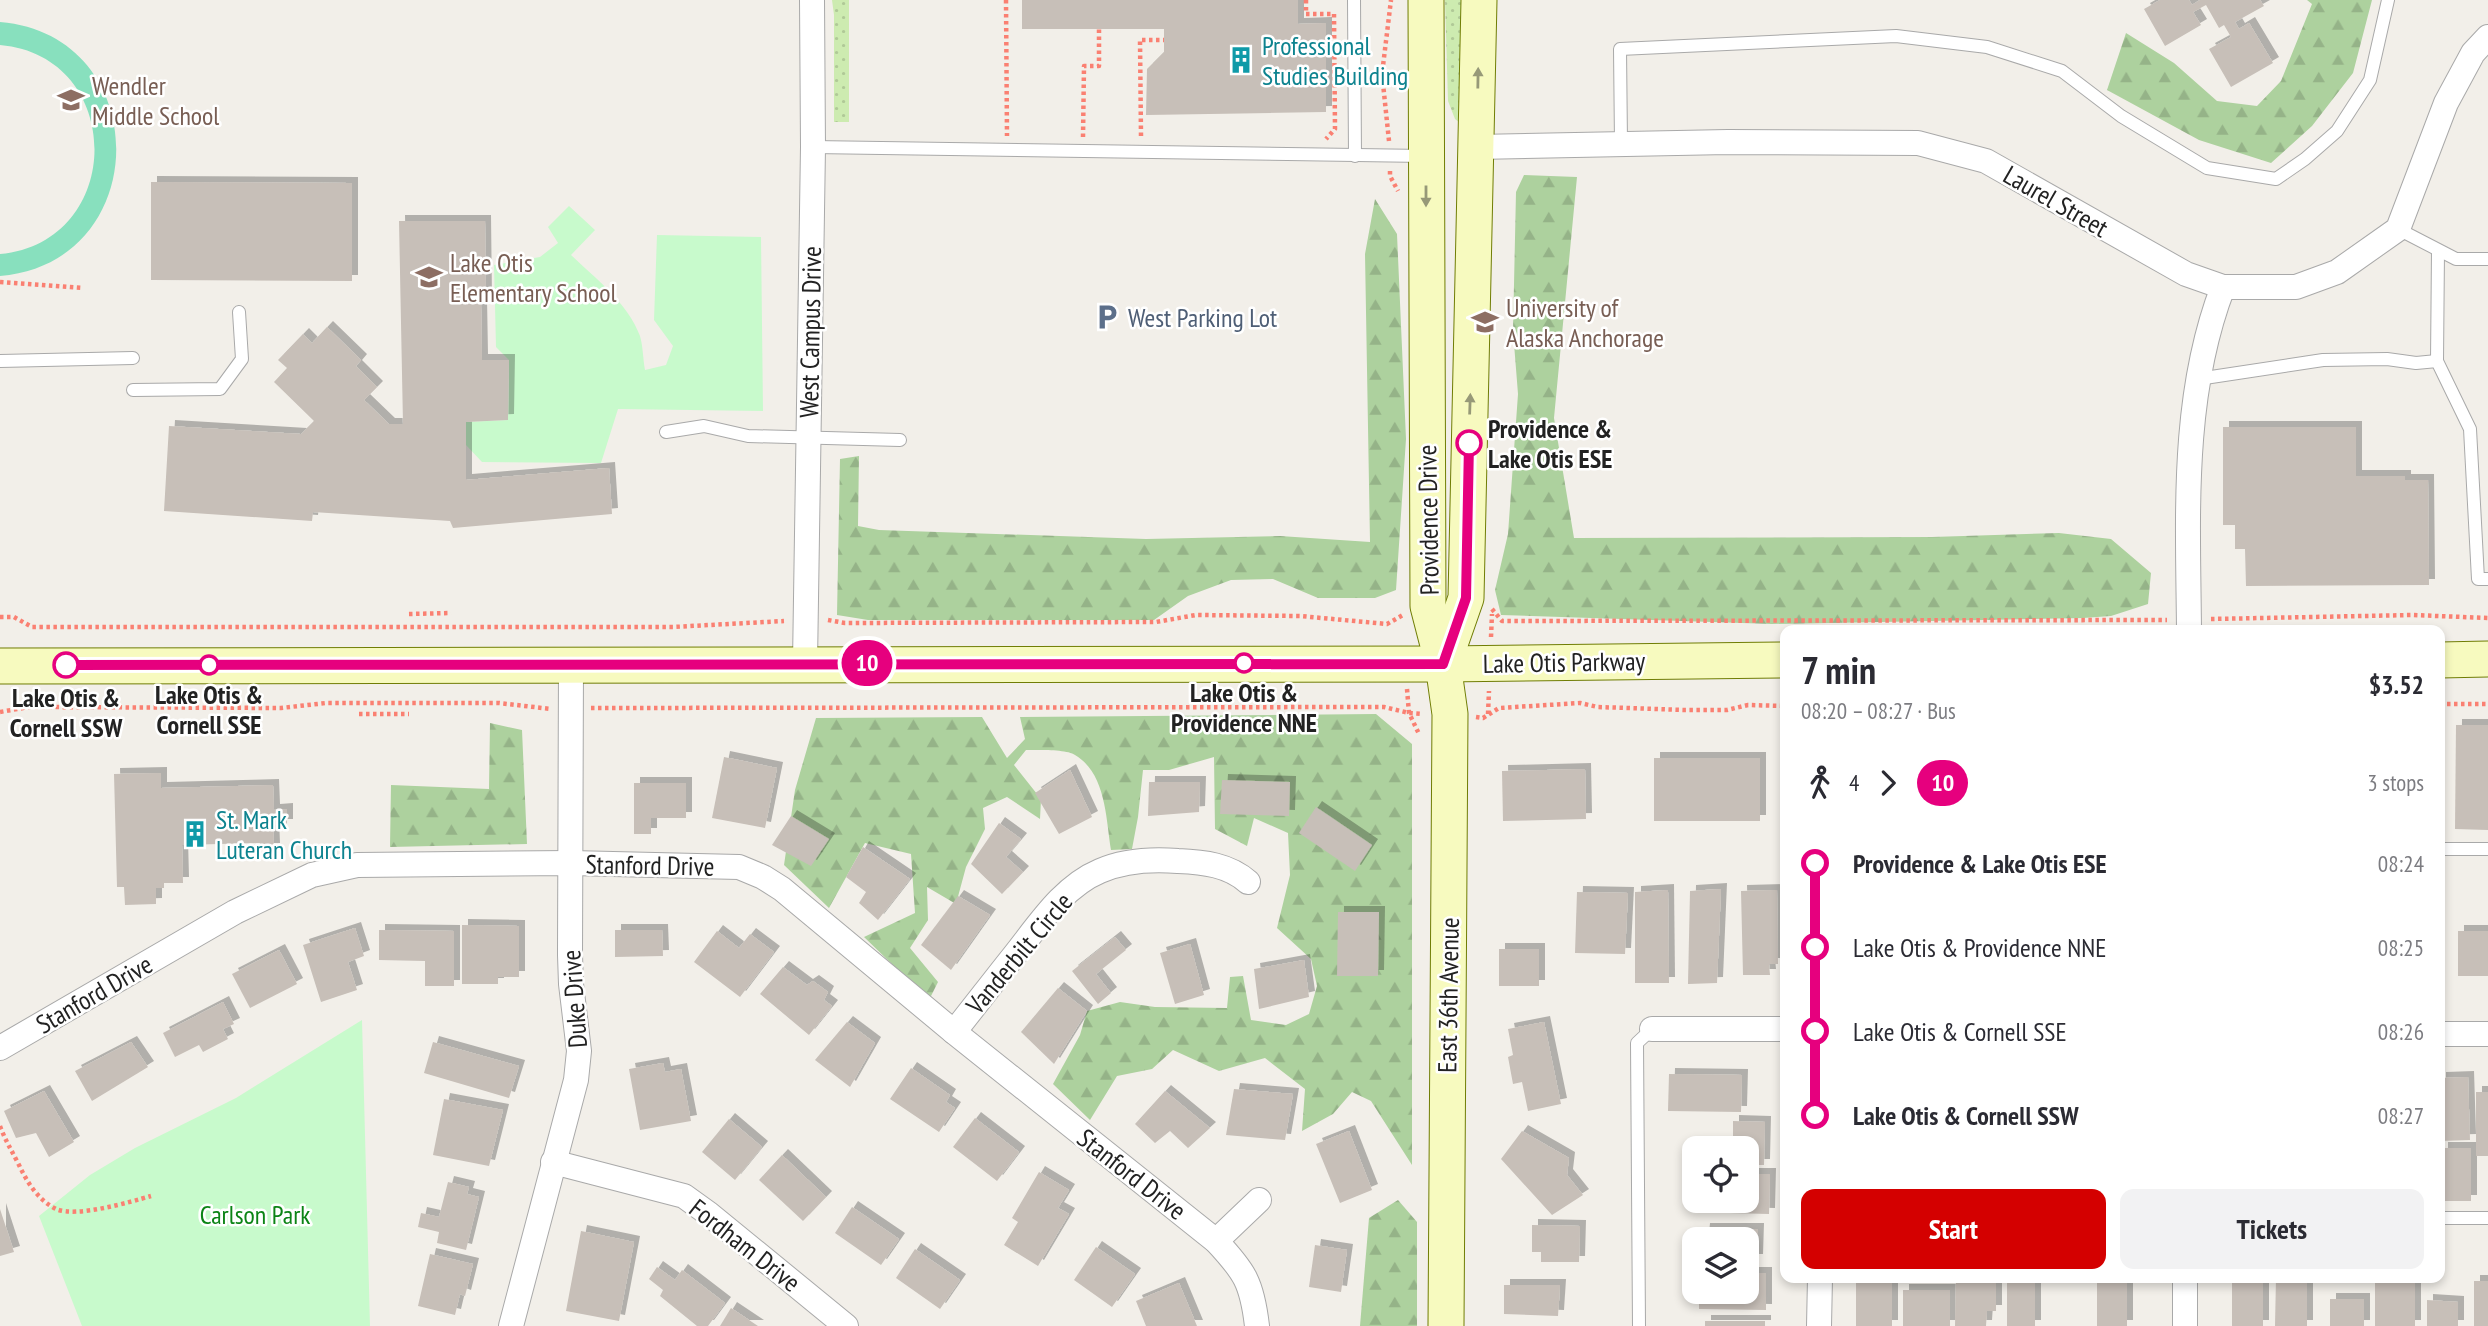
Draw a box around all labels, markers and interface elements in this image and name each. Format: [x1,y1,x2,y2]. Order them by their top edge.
place label: Professional Studies Building [1262,29,1408,92]
building icon: Professional Studies Building [1226,45,1256,75]
one-way arrow [1472,67,1484,89]
place label: Wendler Middle School [92,69,219,132]
school or university icon: Wendler Middle School [56,85,86,115]
street label: Laurel Street [1998,158,2114,244]
one-way arrow [1420,185,1432,207]
place label: Lake Otis Elementary School [450,246,617,309]
street label: West Campus Drive [792,246,828,418]
school or university icon: Lake Otis Elementary School [414,262,444,292]
place label: University of Alaska Anchorage [1506,291,1664,354]
place label: West Parking Lot [1128,301,1277,334]
parking icon: West Parking Lot [1092,302,1122,332]
school or university icon: University of Alaska Anchorage [1470,307,1500,337]
one-way arrow [1464,392,1475,414]
place label: Providence & Lake Otis ESE [1488,412,1612,475]
marker: Providence & Lake Otis ESE [1456,430,1482,456]
street label: Providence Drive [1410,444,1446,596]
line badge: 10 [836,640,898,686]
street label: Lake Otis Parkway [1483,644,1646,680]
text: 7 min [1801,645,1876,694]
text: 10 [856,647,878,678]
marker: Lake Otis & Cornell SSW [53,652,79,678]
marker: Lake Otis & Providence NNE [1234,653,1254,673]
marker: Lake Otis & Cornell SSE [199,655,219,675]
text: $3.52 [2369,668,2424,701]
place label: Lake Otis & Providence NNE [1171,676,1317,739]
place label: Lake Otis & Cornell SSE [155,678,263,741]
place label: Lake Otis & Cornell SSW [10,681,123,744]
text: 08:20 – 08:27 · Bus [1801,696,1956,725]
icon: walk [1801,764,1839,802]
icon: forward [1869,764,1907,802]
text: 10 [1931,767,1954,798]
text: 4 [1849,768,1859,797]
text: 3 stops [2367,768,2424,797]
place label: St. Mark Luteran Church [216,803,352,866]
building icon: St. Mark Luteran Church [180,819,210,849]
street label: Stanford Drive [585,847,715,883]
text: Providence & Lake Otis ESE [1853,847,2107,880]
text: 08:24 [2378,849,2424,878]
street label: Vanderbilt Circle [958,886,1079,1021]
street label: East 36th Avenue [1430,917,1466,1073]
text: Lake Otis & Providence NNE [1853,931,2106,964]
text: 08:25 [2378,933,2424,962]
street label: Stanford Drive [30,947,158,1041]
street label: Duke Drive [554,949,594,1049]
text: Lake Otis & Cornell SSE [1853,1015,2067,1048]
text: 08:26 [2378,1017,2424,1046]
text: Lake Otis & Cornell SSW [1853,1099,2079,1132]
text: 08:27 [2378,1101,2424,1130]
street label: Stanford Drive [1071,1121,1193,1227]
map controls [1682,1136,1759,1304]
button: locate [1682,1136,1759,1213]
button: Start [1801,1189,2106,1269]
button: Tickets [2120,1189,2424,1269]
street label: Fordham Drive [683,1191,807,1299]
park label: Carlson Park [200,1198,310,1231]
button: layers [1682,1227,1759,1304]

